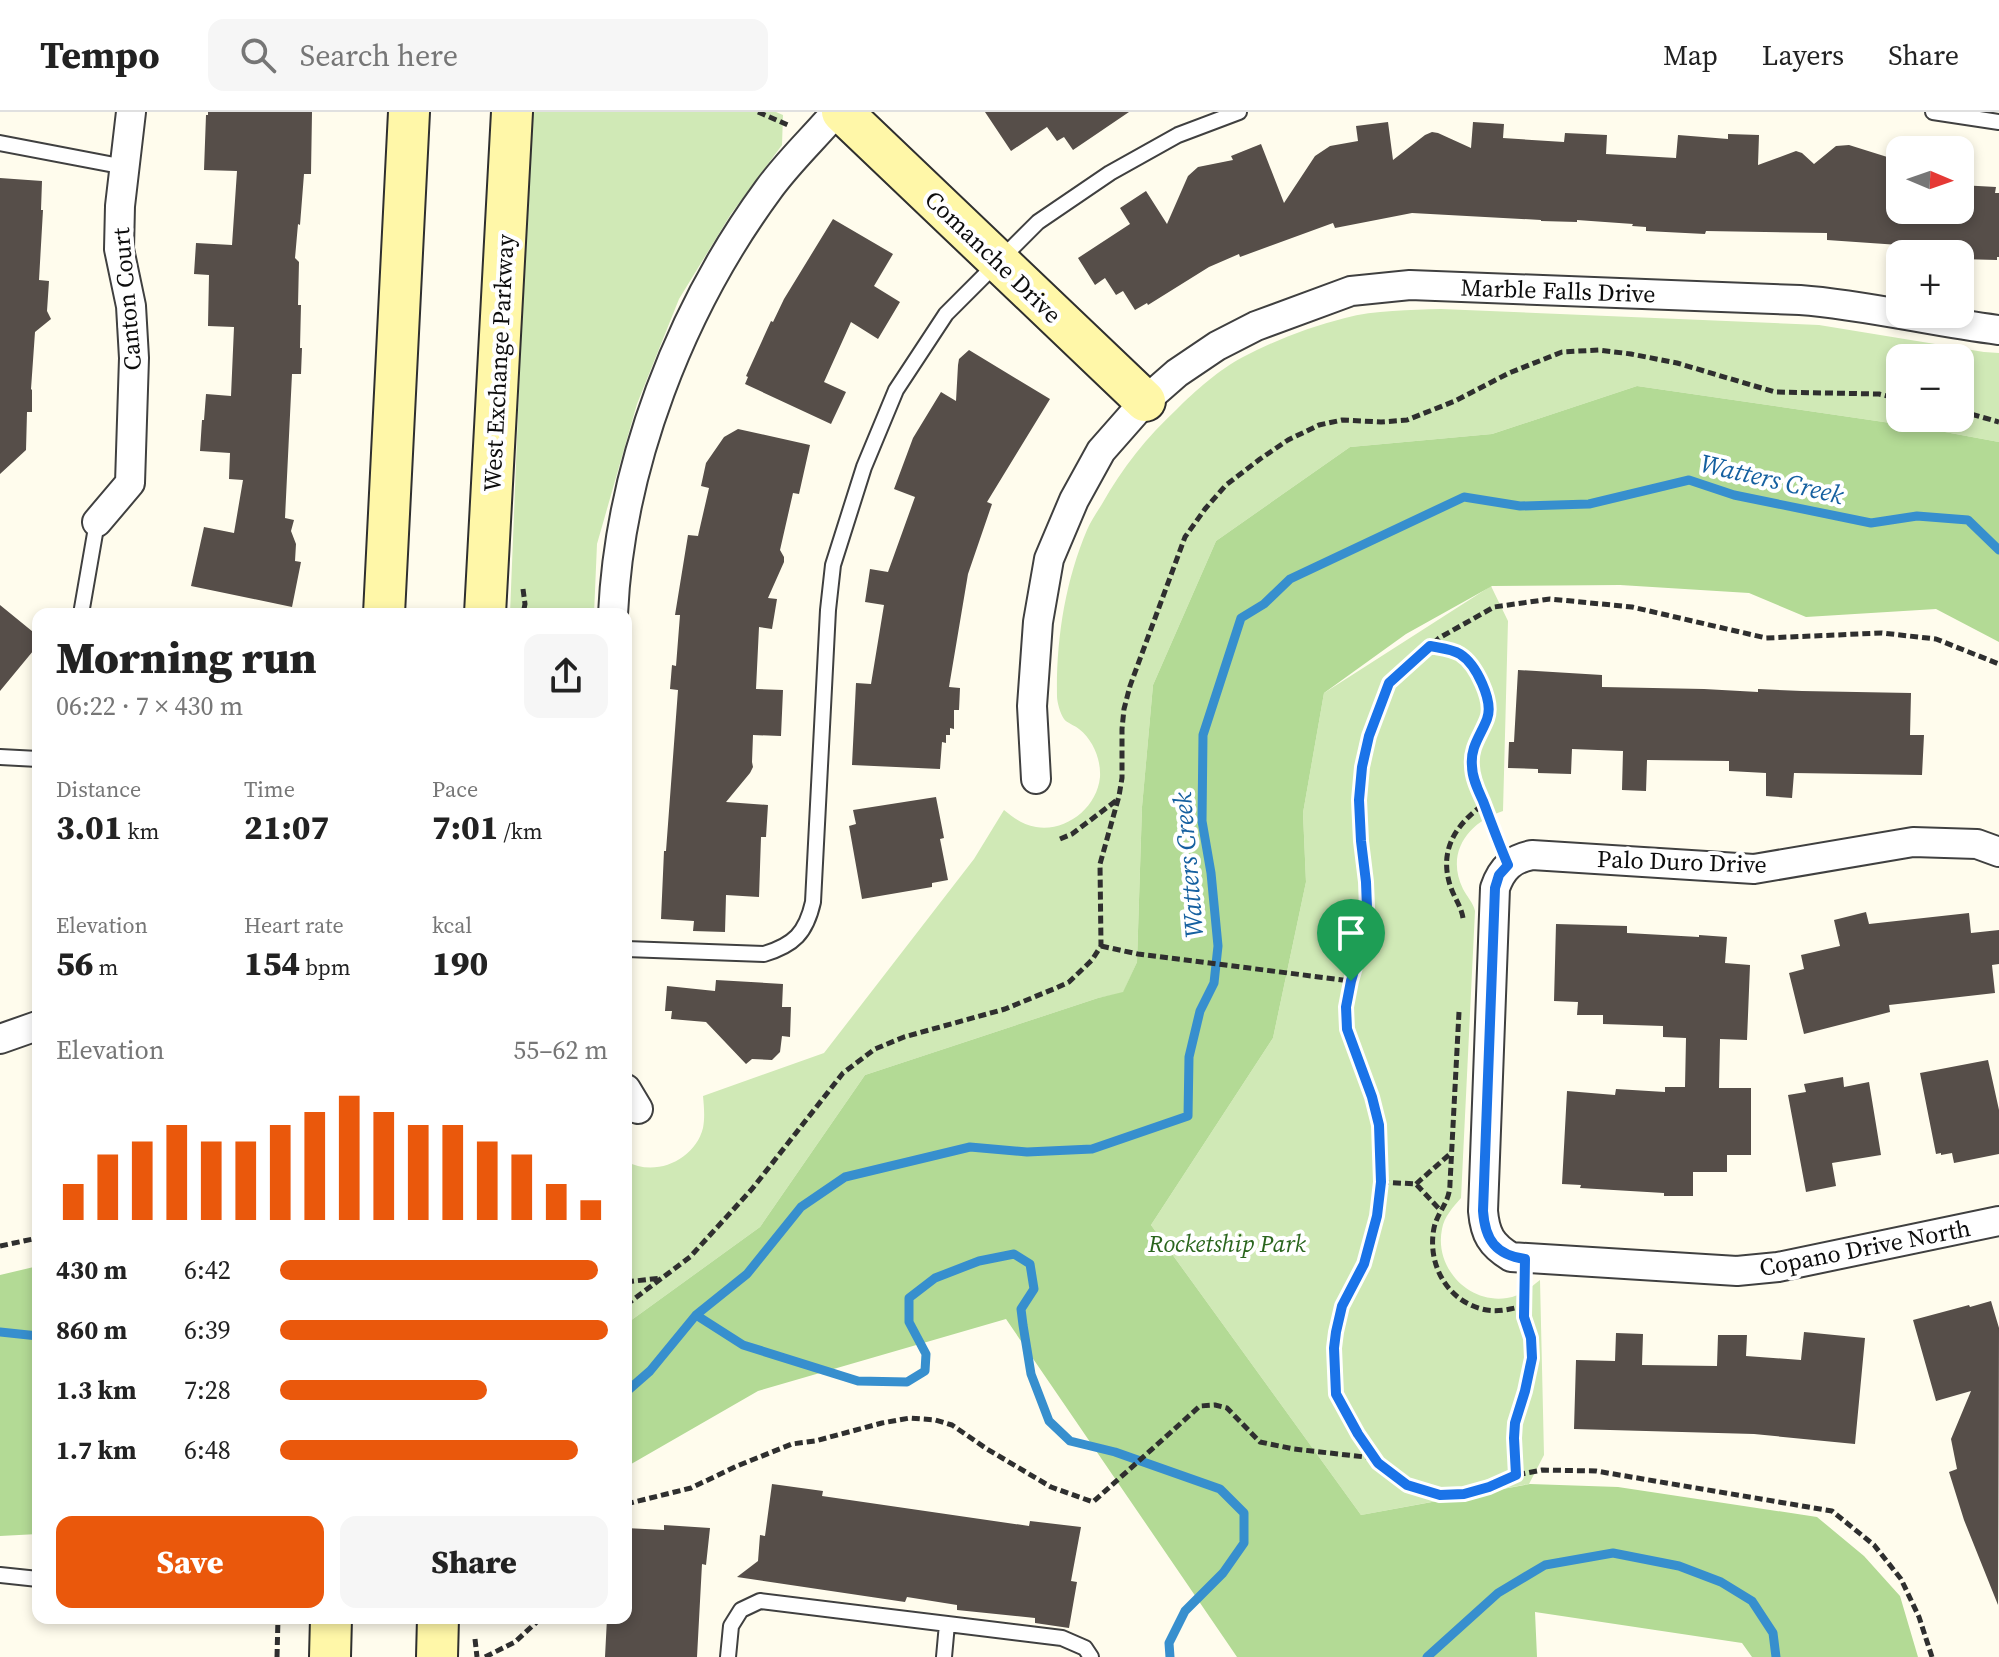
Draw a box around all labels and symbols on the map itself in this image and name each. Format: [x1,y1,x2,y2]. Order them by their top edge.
north arrow [1886,136,1974,224]
street label: Comanche Drive [918,183,1069,330]
street label: Canton Court [104,226,149,372]
street label: West Exchange Parkway [475,233,522,493]
street label: Marble Falls Drive [1460,271,1656,310]
water label: Watters Creek [1697,445,1848,513]
water label: Watters Creek [1164,790,1212,939]
street label: Palo Duro Drive [1597,842,1767,881]
pin [1317,899,1385,981]
street label: Copano Drive North [1757,1211,1973,1284]
park label: Rocketship Park [1147,1227,1307,1260]

